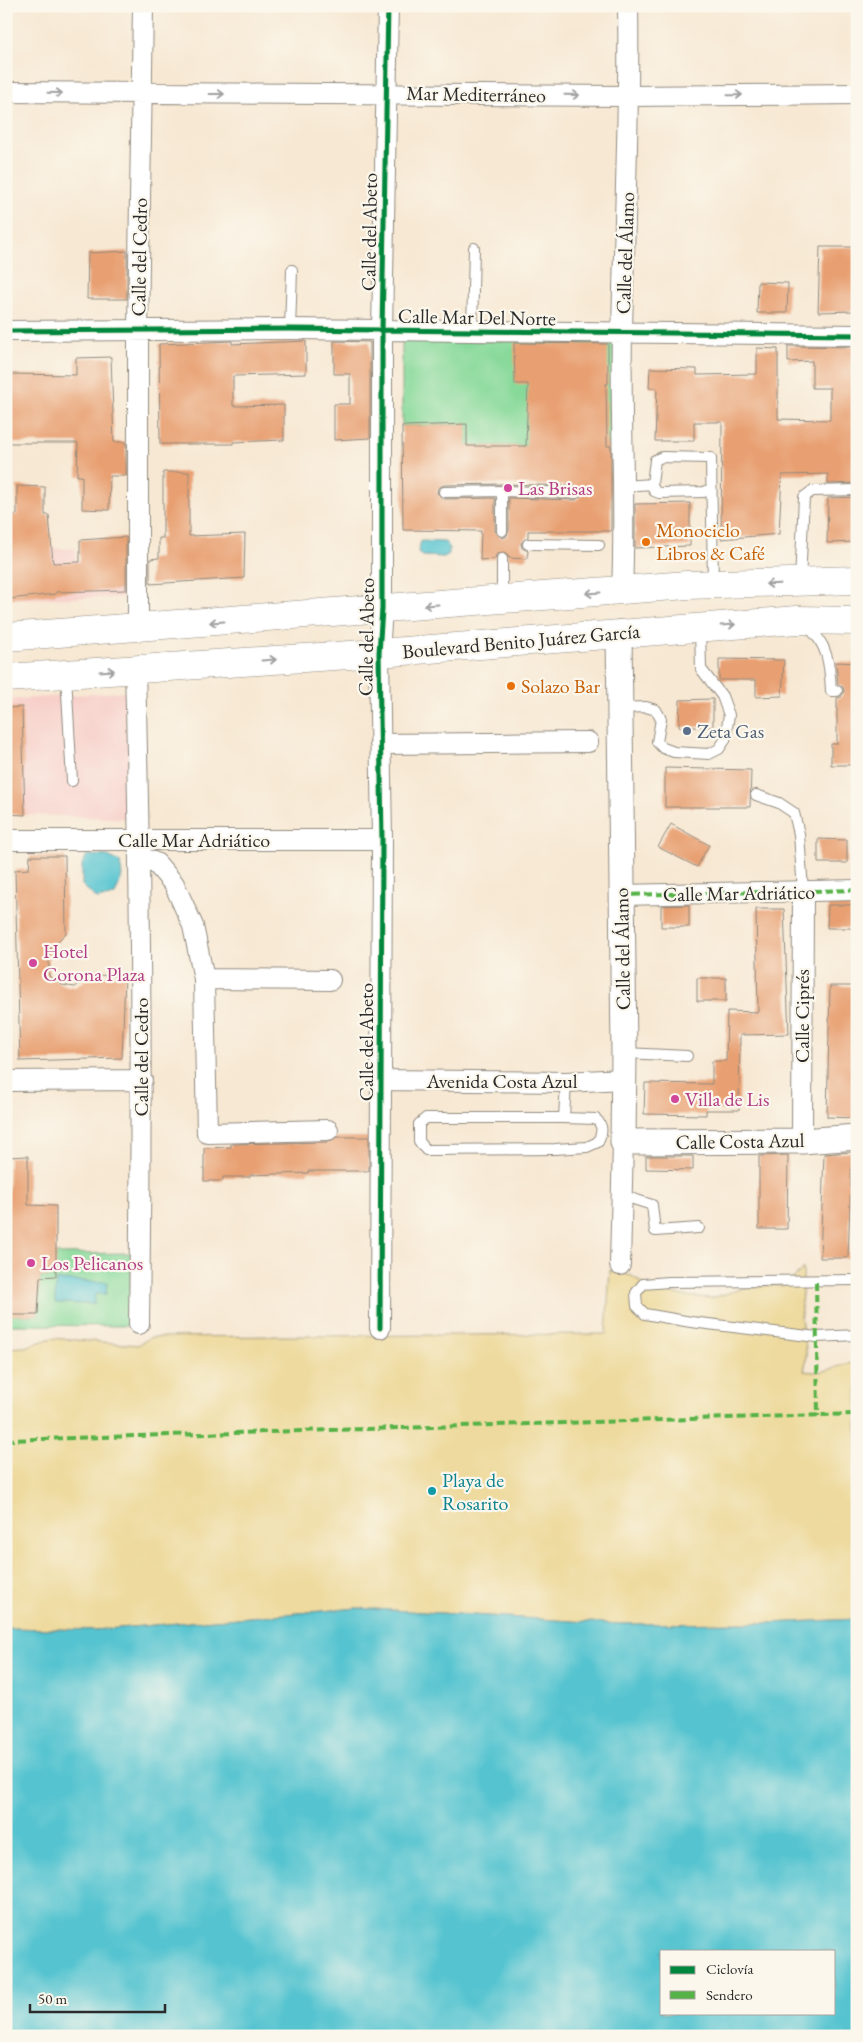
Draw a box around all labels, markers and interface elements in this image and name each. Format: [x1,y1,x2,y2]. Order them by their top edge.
street label: Mar Mediterráneo [406,80,546,108]
one-way arrow [47,88,63,97]
one-way arrow [209,89,225,99]
one-way arrow [564,90,580,100]
one-way arrow [726,90,743,100]
street label: Calle del Abeto [355,172,383,291]
street label: Calle del Álamo [610,191,640,315]
street label: Calle del Cedro [125,197,153,317]
street label: Calle Mar Del Norte [398,303,556,331]
place label: Las Brisas [518,475,592,501]
marker: Las Brisas [502,482,514,494]
place label: Monociclo Libros & Café [656,517,765,566]
marker: Monociclo Libros & Café [640,536,652,548]
street label: Calle del Abeto [352,577,380,696]
one-way arrow [765,579,781,588]
one-way arrow [586,588,602,598]
one-way arrow [424,601,440,610]
one-way arrow [209,617,225,626]
street label: Boulevard Benito Juárez García [401,618,641,664]
one-way arrow [720,621,736,630]
one-way arrow [261,656,277,665]
one-way arrow [99,667,115,676]
place label: Solazo Bar [521,673,600,699]
marker: Solazo Bar [505,680,517,692]
place label: Zeta Gas [697,718,764,744]
marker: Zeta Gas [681,725,693,737]
street label: Calle Mar Adriático [118,827,270,853]
street label: Calle Mar Adriático [663,879,815,907]
street label: Calle del Álamo [608,887,636,1010]
place label: Hotel Corona Plaza [43,938,145,987]
marker: Hotel Corona Plaza [27,957,39,969]
street label: Calle Ciprés [789,969,815,1063]
street label: Calle del Abeto [353,983,379,1101]
street label: Calle del Cedro [128,998,154,1116]
street label: Avenida Costa Azul [425,1068,578,1094]
place label: Villa de Lis [685,1086,769,1112]
marker: Villa de Lis [669,1093,681,1105]
street label: Calle Costa Azul [675,1127,805,1155]
place label: Los Pelicanos [41,1250,143,1276]
marker: Los Pelicanos [25,1257,37,1269]
place label: Playa de Rosarito [442,1467,508,1516]
marker: Playa de Rosarito [426,1485,438,1497]
legend [660,1950,836,2014]
text: Ciclovía [706,1959,753,1978]
scale bar [30,1982,165,2014]
text: Sendero [706,1985,753,2004]
text: 50 m [38,1989,67,2008]

